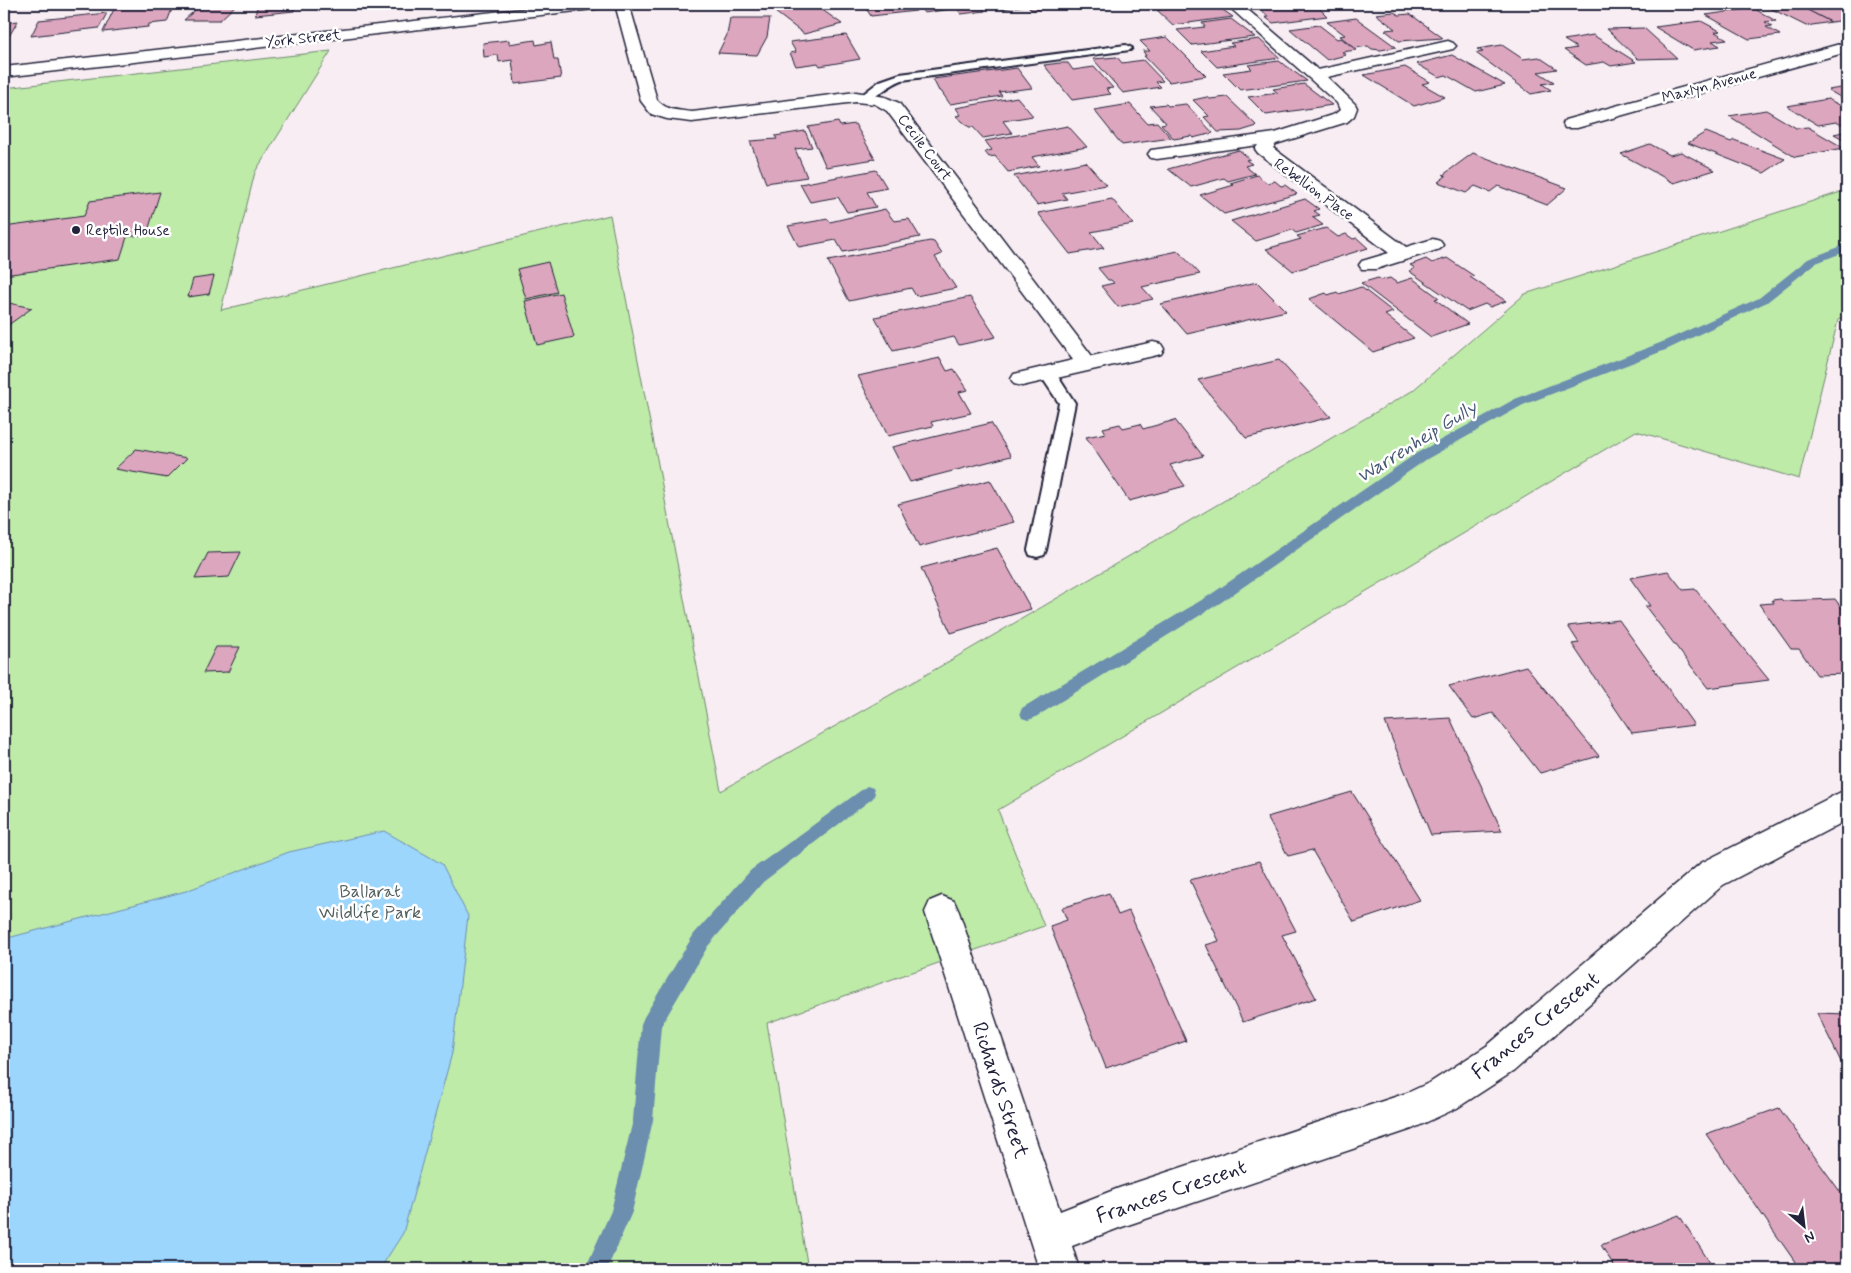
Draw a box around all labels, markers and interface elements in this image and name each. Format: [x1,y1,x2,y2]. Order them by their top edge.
street label: York Street [264,25,342,53]
street label: Maxlyn Avenue [1660,64,1759,108]
street label: Cecile Court [893,110,956,185]
street label: Rebellion Place [1269,154,1358,226]
place label: Reptile House [86,221,170,241]
marker: Reptile House [70,224,82,236]
water label: Warrenheip Gully [1352,395,1483,489]
park label: Ballarat Wildlife Park [319,880,421,925]
street label: Frances Crescent [1466,965,1606,1086]
street label: Richards Street [965,1019,1035,1163]
street label: Frances Crescent [1092,1153,1250,1231]
north arrow [1778,1200,1828,1250]
text: N [1801,1226,1818,1247]

